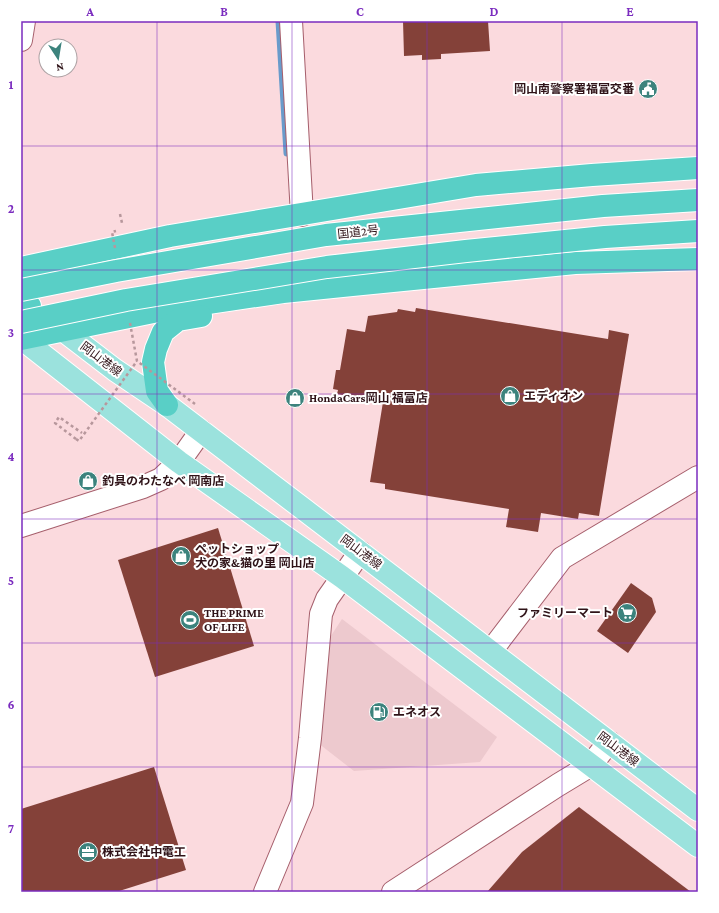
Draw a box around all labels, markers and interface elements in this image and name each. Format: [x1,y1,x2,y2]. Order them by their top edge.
text: A [85,4,94,19]
text: B [220,4,228,19]
text: C [356,4,364,19]
text: D [490,4,499,19]
text: E [626,4,634,19]
north arrow [38,38,78,78]
text: N [55,61,65,75]
text: 1 [9,77,14,92]
public building icon: 岡山南警察署福富交番 [637,78,659,100]
place label: 岡山南警察署福富交番 [514,82,635,96]
text: 2 [8,201,15,216]
street label: 国道2号 [337,223,379,241]
text: 3 [8,325,14,340]
street label: 岡山港線 [78,339,124,379]
shop icon: エディオン [499,385,521,407]
shop icon: HondaCars岡山 福富店 [284,387,306,409]
place label: エディオン [524,389,583,403]
place label: HondaCars岡山 福富店 [309,391,428,405]
text: 4 [7,449,15,464]
shop icon: 釣具のわたなべ 岡南店 [77,470,99,492]
place label: 釣具のわたなべ 岡南店 [102,474,224,488]
street label: 岡山港線 [338,532,384,572]
place label: ペットショップ 犬の家&猫の里 岡山店 [195,542,314,570]
shop icon: ペットショップ 犬の家&猫の里 岡山店 [170,545,192,567]
text: 5 [8,573,14,588]
supermarket icon: ファミリーマート [616,602,638,624]
place label: THE PRIME OF LIFE [204,606,264,634]
place label: ファミリーマート [517,606,613,620]
sports icon: THE PRIME OF LIFE [179,609,201,631]
text: 6 [7,697,15,712]
fuel station icon: エネオス [368,701,390,723]
place label: エネオス [393,705,441,719]
street label: 岡山港線 [595,729,641,769]
text: 7 [8,821,14,836]
office icon: 株式会社中電工 [77,841,99,863]
place label: 株式会社中電工 [102,845,186,859]

